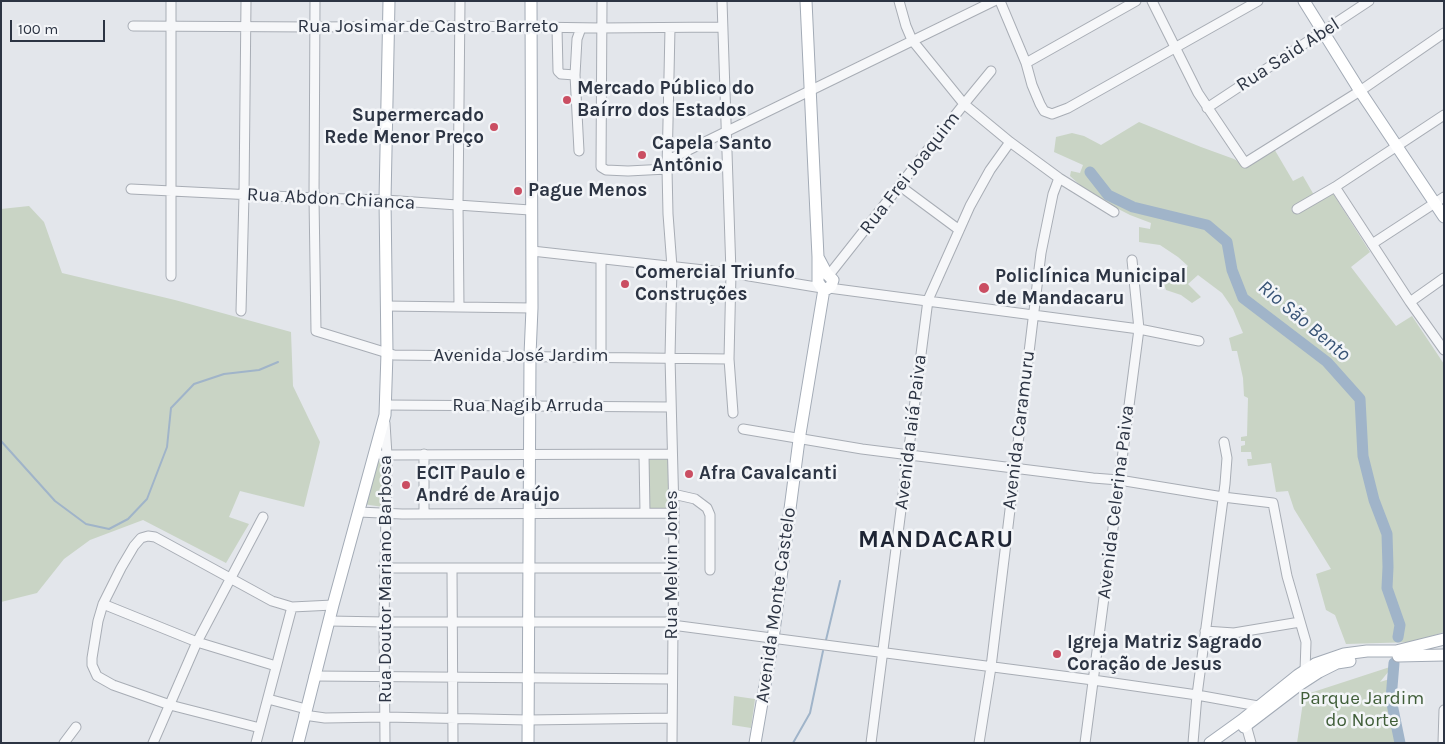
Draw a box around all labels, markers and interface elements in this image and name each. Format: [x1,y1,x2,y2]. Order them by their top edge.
scale bar [12,10,108,42]
street label: Rua Said Abel [1232,13,1344,97]
street label: Rua Josimar de Castro Barreto [297,16,559,38]
text: 100 m [18,20,58,38]
place label: Mercado Público do Baírro dos Estados [577,78,754,122]
marker: Mercado Público do Baírro dos Estados [561,94,573,106]
place label: Supermercado Rede Menor Preço [324,105,484,149]
street label: Rua Frei Joaquim [855,107,965,239]
marker: Supermercado Rede Menor Preço [488,121,500,133]
place label: Capela Santo Antônio [652,133,772,177]
marker: Capela Santo Antônio [636,149,648,161]
place label: Pague Menos [528,180,647,202]
street label: Rua Abdon Chianca [246,183,416,215]
marker: Pague Menos [512,185,524,197]
place label: Comercial Triunfo Construções [635,262,795,306]
place label: Policlínica Municipal de Mandacaru [995,266,1186,310]
water label: Rio São Bento [1253,275,1355,367]
marker: Comercial Triunfo Construções [619,278,631,290]
marker: Policlínica Municipal de Mandacaru [977,281,991,295]
street label: Avenida José Jardim [433,345,609,367]
street label: Avenida Caramuru [998,349,1040,511]
street label: Avenida Iaiá Paiva [890,353,932,511]
street label: Rua Nagib Arruda [452,395,604,417]
street label: Avenida Celerina Paiva [1093,404,1139,600]
street label: Rua Doutor Mariano Barbosa [375,455,397,703]
place label: ECIT Paulo e André de Araújo [416,463,560,507]
place label: Afra Cavalcanti [699,463,838,485]
marker: Afra Cavalcanti [683,468,695,480]
marker: ECIT Paulo e André de Araújo [400,479,412,491]
street label: Rua Melvin Jones [661,490,683,640]
street label: Avenida Monte Castelo [751,506,801,704]
district label: MANDACARU [857,526,1015,554]
place label: Igreja Matriz Sagrado Coração de Jesus [1067,632,1262,676]
marker: Igreja Matriz Sagrado Coração de Jesus [1051,648,1063,660]
park label: Parque Jardim do Norte [1300,688,1424,732]

